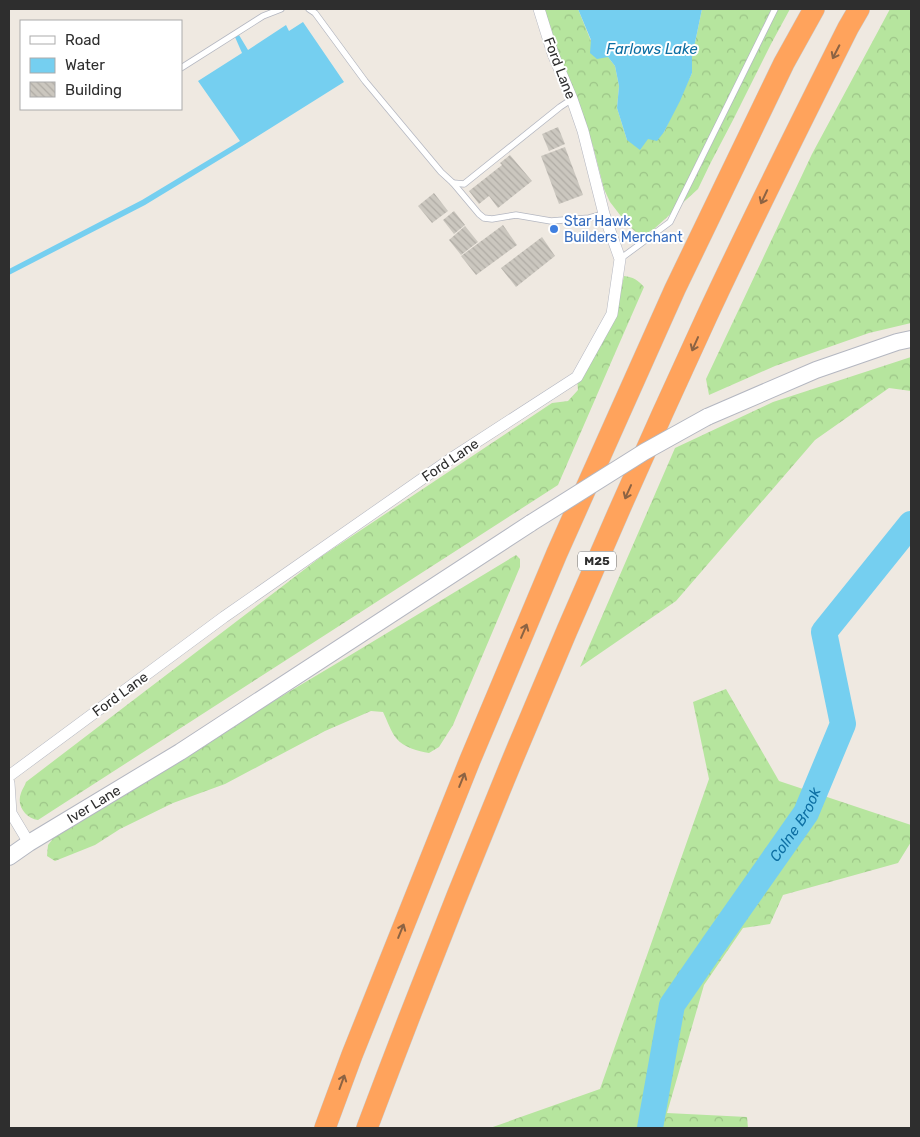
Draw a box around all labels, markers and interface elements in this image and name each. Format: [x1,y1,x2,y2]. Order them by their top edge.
legend [20,20,182,110]
text: Road [65,31,101,49]
street label: Ford Lane [540,35,579,102]
water label: Farlows Lake [606,40,698,58]
one-way arrow [831,44,840,59]
text: Water [65,56,105,74]
text: Building [65,81,122,99]
one-way arrow [759,189,768,204]
place label: Star Hawk Builders Merchant [564,213,683,246]
marker: Star Hawk Builders Merchant [548,223,560,235]
one-way arrow [689,336,699,351]
street label: Ford Lane [419,435,482,486]
one-way arrow [622,484,632,499]
road number: M25 [578,552,616,570]
one-way arrow [520,624,530,639]
street label: Ford Lane [89,668,152,720]
one-way arrow [458,773,467,788]
street label: Iver Lane [64,782,124,827]
water label: Colne Brook [766,784,825,865]
one-way arrow [397,924,407,939]
one-way arrow [338,1075,347,1091]

